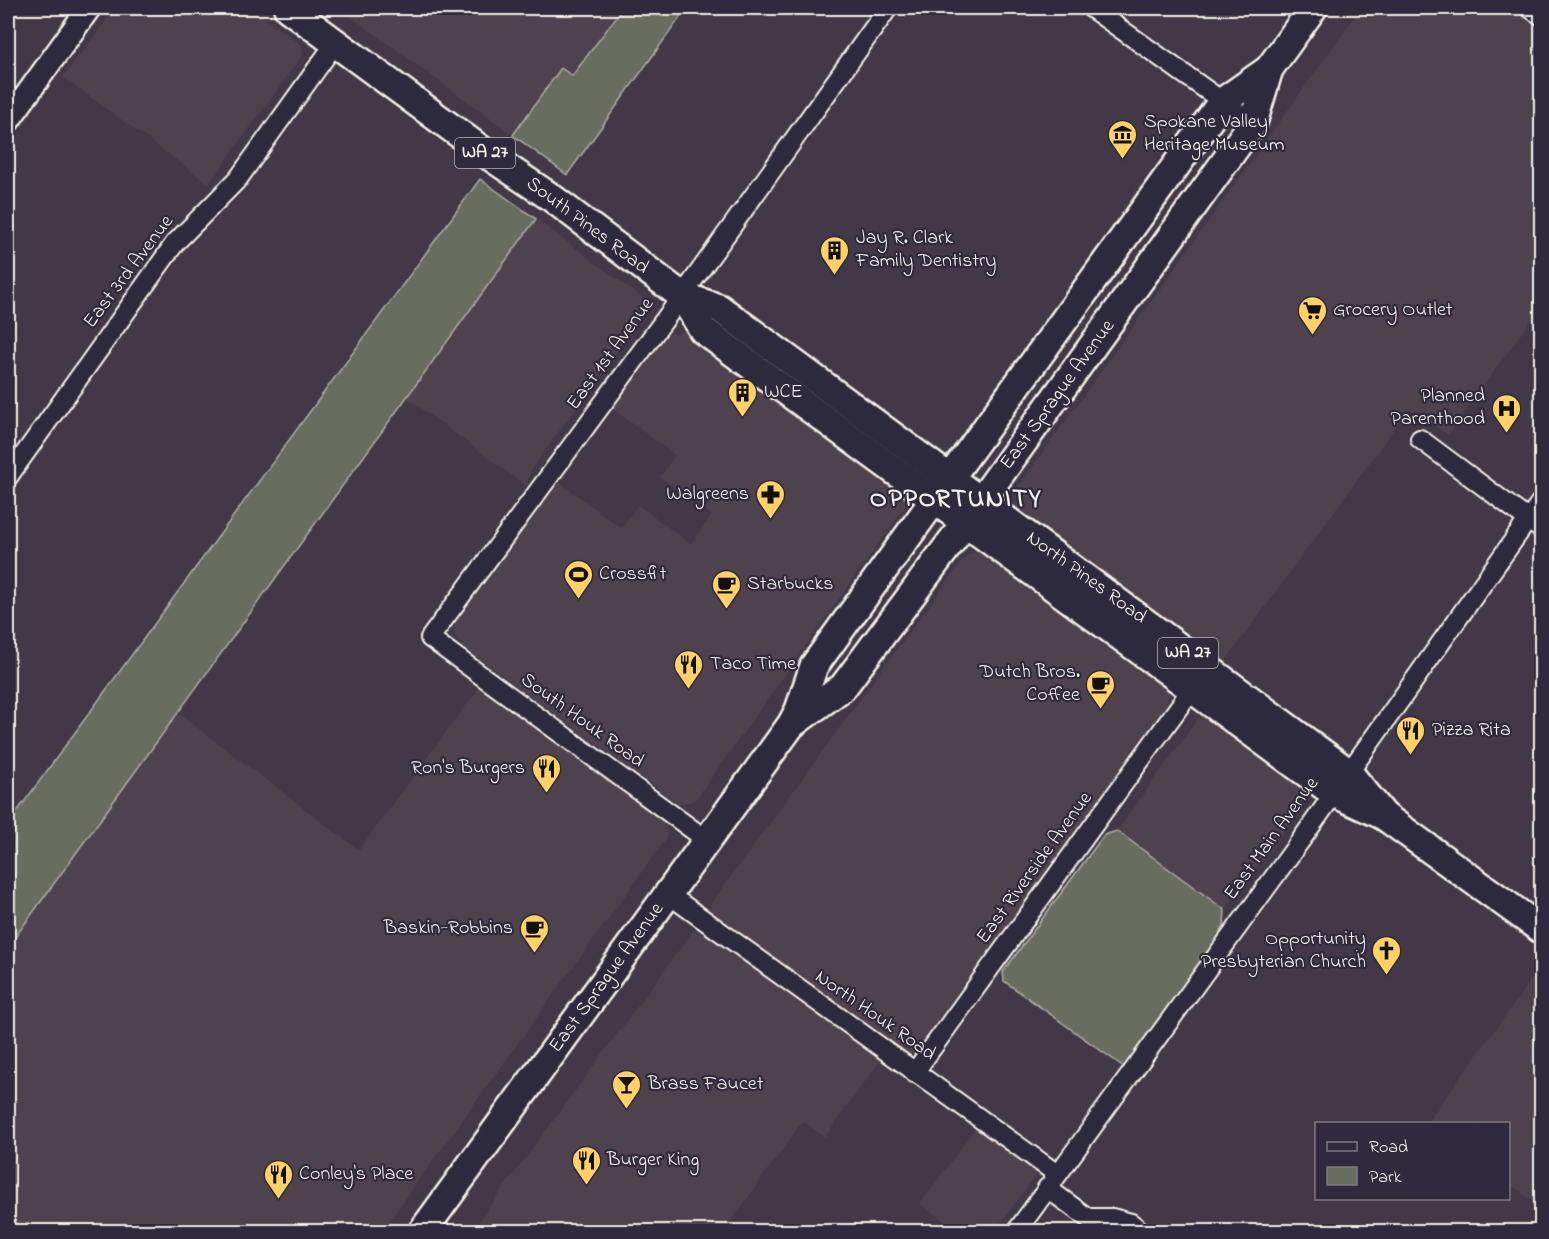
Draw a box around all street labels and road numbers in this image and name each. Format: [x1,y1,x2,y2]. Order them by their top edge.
road number: WA 27 [455,138,515,168]
street label: South Pines Road [519,170,655,282]
street label: East 3rd Avenue [77,209,181,335]
street label: East 1st Avenue [560,292,662,416]
street label: East Sprague Avenue [993,314,1123,477]
street label: North Pines Road [1020,524,1152,632]
road number: WA 27 [1158,638,1218,668]
street label: South Houk Road [514,666,650,776]
street label: East Main Avenue [1217,771,1327,907]
street label: East Riverside Avenue [970,786,1100,950]
street label: East Sprague Avenue [542,897,672,1060]
street label: North Houk Road [809,963,941,1069]

